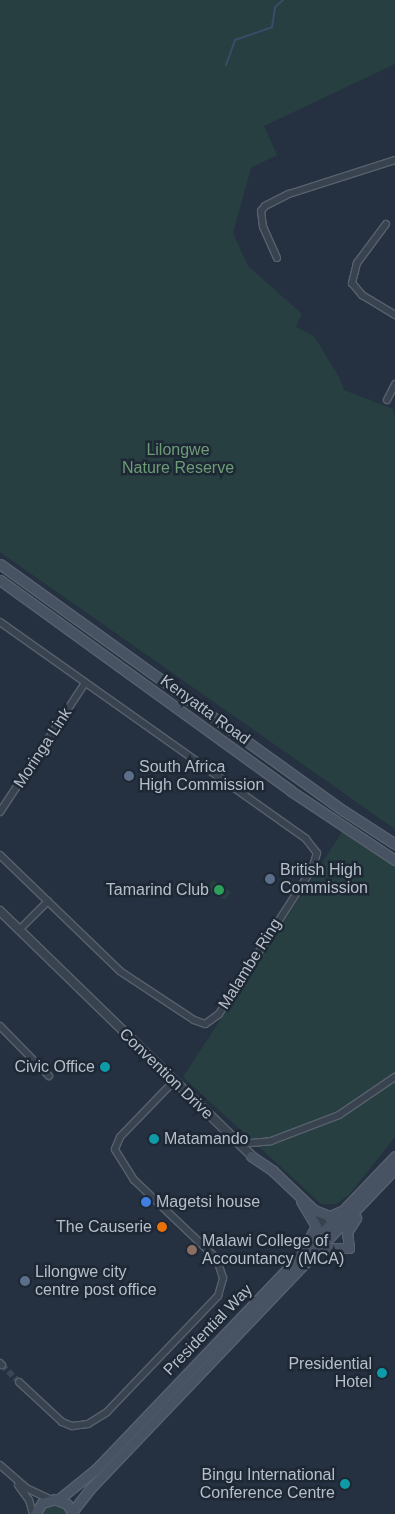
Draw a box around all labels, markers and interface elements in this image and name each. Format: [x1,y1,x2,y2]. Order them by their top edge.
park label: Lilongwe Nature Reserve [122,440,234,478]
street label: Kenyatta Road [157,671,253,749]
street label: Moringa Link [10,704,76,792]
place label: South Africa High Commission [139,757,264,795]
marker: South Africa High Commission [123,770,135,782]
place label: British High Commission [280,860,368,898]
marker: British High Commission [264,873,276,885]
place label: Tamarind Club [106,880,209,900]
marker: Tamarind Club [213,884,225,896]
street label: Malambe Ring [215,915,285,1013]
street label: Convention Drive [115,1024,217,1124]
place label: Civic Office [14,1057,95,1077]
marker: Civic Office [99,1061,111,1073]
place label: Matamando [164,1129,248,1149]
marker: Matamando [148,1133,160,1145]
place label: Magetsi house [156,1192,260,1212]
marker: Magetsi house [140,1196,152,1208]
place label: The Causerie [56,1217,152,1237]
marker: The Causerie [156,1221,168,1233]
place label: Malawi College of Accountancy (MCA) [202,1231,344,1269]
marker: Malawi College of Accountancy (MCA) [186,1244,198,1256]
place label: Lilongwe city centre post office [35,1262,157,1300]
marker: Lilongwe city centre post office [19,1275,31,1287]
street label: Presidential Way [160,1280,256,1380]
place label: Presidential Hotel [288,1354,372,1392]
marker: Presidential Hotel [376,1367,388,1379]
place label: Bingu International Conference Centre [200,1465,335,1503]
marker: Bingu International Conference Centre [339,1478,351,1490]

